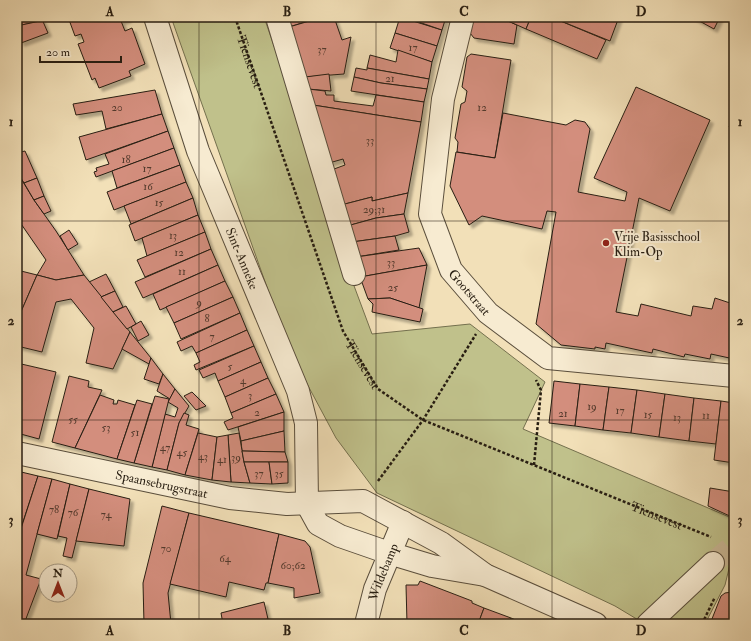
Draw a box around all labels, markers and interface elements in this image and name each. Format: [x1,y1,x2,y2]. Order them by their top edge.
text: A [105,4,115,20]
text: B [283,4,291,20]
text: C [459,4,469,20]
text: D [636,4,647,20]
street label: Tiensevest [233,33,266,90]
scale bar [40,38,121,64]
house number: 17 [409,41,417,54]
house number: 37 [317,43,327,56]
text: 20 m [46,45,71,60]
house number: 21 [385,72,395,85]
house number: 20 [111,101,123,114]
house number: 12 [477,101,487,114]
text: 1 [9,114,14,130]
text: 1 [738,114,743,130]
house number: 33 [366,134,374,147]
house number: 18 [121,153,131,166]
house number: 17 [143,162,151,175]
house number: 16 [143,180,154,193]
house number: 15 [155,196,164,209]
house number: 29;31 [363,203,385,216]
street label: Sint-Anneke [222,225,262,293]
house number: 13 [169,229,177,242]
place label: Vrije Basisschool Klim-Op [614,229,701,261]
marker: Vrije Basisschool Klim-Op [601,238,611,248]
house number: 12 [174,246,184,259]
house number: 33 [387,256,395,269]
house number: 11 [178,265,186,278]
street label: Gootstraat [445,266,494,319]
house number: 25 [388,281,398,294]
house number: 9 [195,296,202,309]
house number: 8 [204,312,210,325]
text: 2 [8,313,15,329]
text: 2 [737,313,744,329]
house number: 7 [209,330,215,343]
street label: Tiensevest [341,337,383,392]
house number: 5 [228,360,233,373]
house number: 4 [240,374,247,387]
house number: 3 [248,389,252,402]
house number: 19 [587,400,597,413]
house number: 17 [616,404,624,417]
house number: 2 [254,406,260,419]
house number: 21 [558,407,568,420]
house number: 15 [644,408,653,421]
house number: 11 [702,409,710,422]
house number: 13 [673,411,681,424]
house number: 55 [68,413,78,426]
house number: 53 [101,421,111,434]
house number: 51 [131,426,139,439]
house number: 47 [160,441,170,454]
house number: 45 [177,446,188,459]
house number: 43 [198,450,208,463]
house number: 39 [231,451,241,464]
house number: 41 [217,453,227,466]
street label: Spaansebrugstraat [114,467,209,502]
house number: 37 [254,467,264,480]
house number: 35 [274,467,284,480]
street label: Tiensevest [628,498,685,534]
house number: 78 [49,503,59,516]
house number: 76 [68,506,80,519]
house number: 74 [101,508,112,521]
text: 3 [9,512,14,528]
text: 3 [738,512,743,528]
street label: Wildebamp [365,541,403,603]
house number: 70 [161,542,172,555]
house number: 64 [219,552,232,565]
house number: 60;62 [280,559,306,572]
north arrow [38,563,78,603]
text: N [52,567,64,580]
text: A [105,623,115,639]
text: B [283,623,291,639]
text: C [459,623,469,639]
text: D [636,623,647,639]

